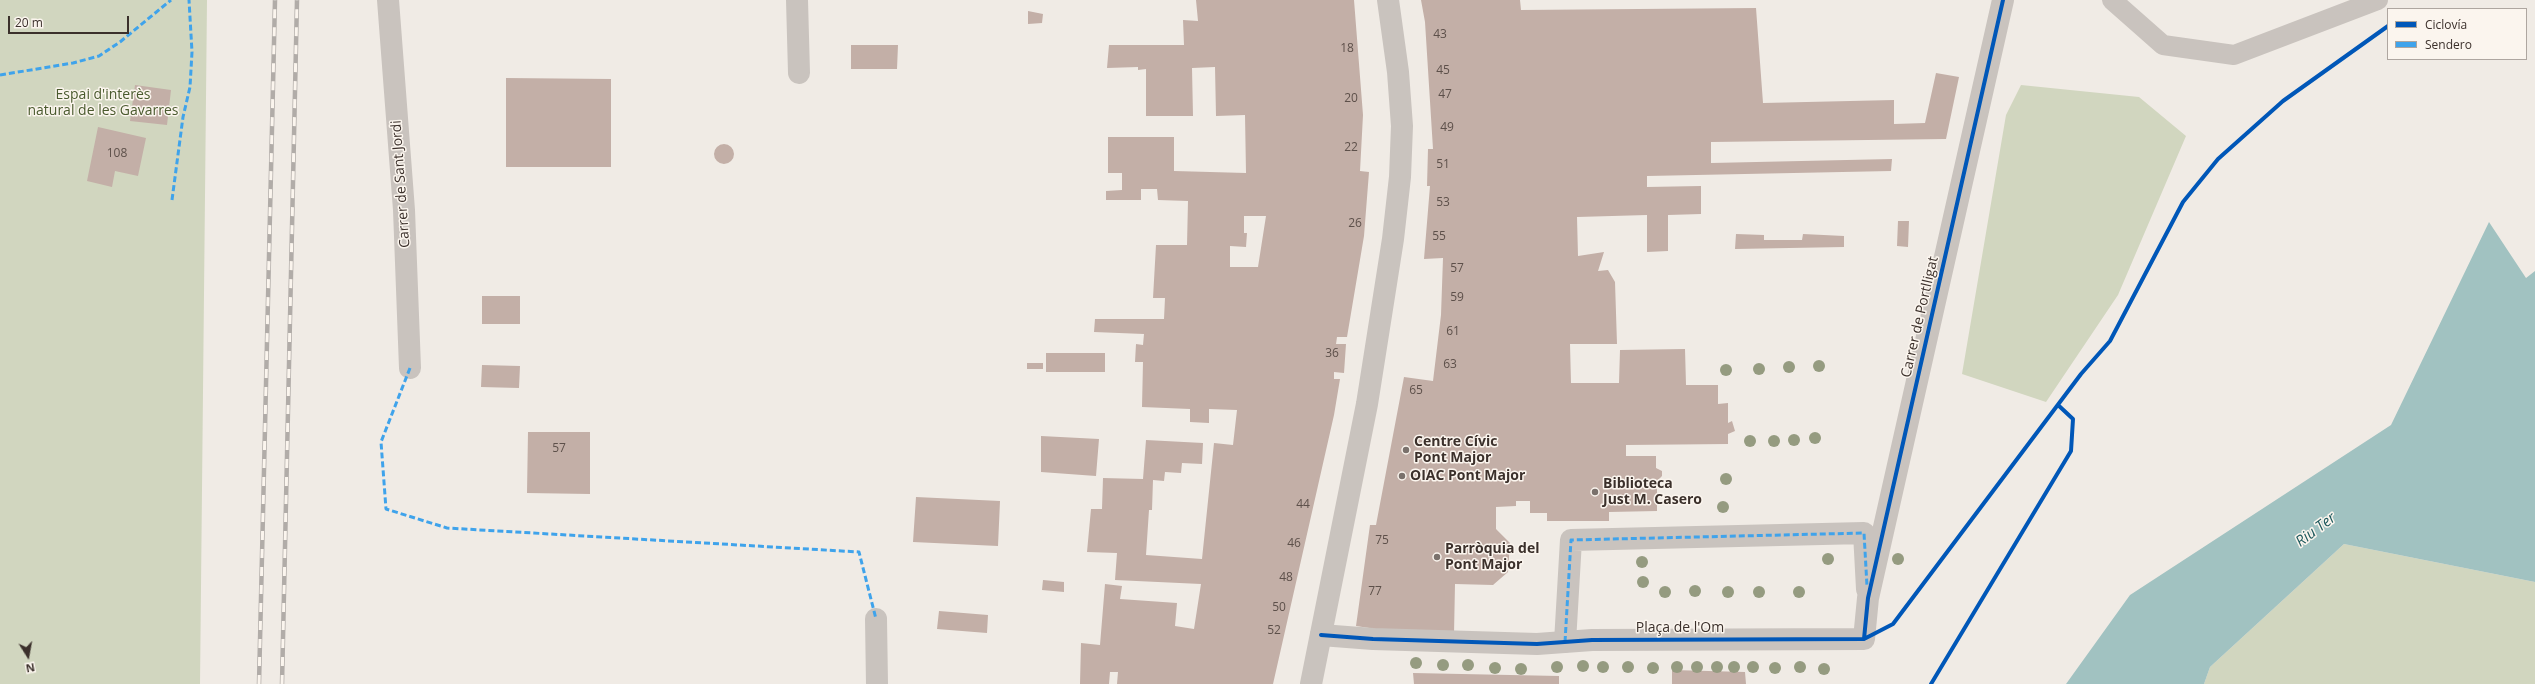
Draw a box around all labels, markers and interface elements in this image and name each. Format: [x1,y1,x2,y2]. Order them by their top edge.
scale bar [10,8,131,34]
legend [2387,8,2527,60]
text: 20 m [15,14,43,31]
text: Ciclovía [2425,16,2467,33]
house number: 43 [1433,28,1447,42]
text: Sendero [2425,36,2472,53]
house number: 18 [1340,42,1354,56]
house number: 45 [1436,64,1450,78]
park label: Espai d'interès natural de les Gavarres [27,87,179,120]
house number: 47 [1438,88,1452,102]
house number: 20 [1344,92,1358,106]
street label: Carrer de Sant Jordi [388,120,414,248]
house number: 49 [1440,121,1454,135]
house number: 22 [1344,141,1358,155]
house number: 108 [107,147,127,161]
house number: 51 [1436,158,1450,172]
house number: 53 [1436,196,1450,210]
house number: 26 [1348,217,1362,231]
house number: 55 [1432,230,1446,244]
street label: Carrer de Portlligat [1898,255,1942,379]
house number: 57 [1450,262,1464,276]
house number: 59 [1450,291,1464,305]
house number: 61 [1446,325,1460,339]
house number: 36 [1325,347,1339,361]
house number: 63 [1443,358,1457,372]
house number: 65 [1409,384,1423,398]
place label: Centre Cívic Pont Major [1414,434,1497,466]
house number: 57 [552,442,566,456]
marker: Centre Cívic Pont Major [1401,445,1411,455]
place label: OIAC Pont Major [1410,468,1525,484]
marker: OIAC Pont Major [1397,471,1407,481]
place label: Biblioteca Just M. Casero [1603,476,1702,508]
marker: Biblioteca Just M. Casero [1590,487,1600,497]
house number: 44 [1296,498,1310,512]
water label: Riu Ter [2292,509,2340,551]
house number: 75 [1375,534,1389,548]
house number: 46 [1287,537,1301,551]
place label: Parròquia del Pont Major [1445,541,1539,574]
marker: Parròquia del Pont Major [1432,552,1442,562]
house number: 48 [1279,571,1293,585]
house number: 77 [1368,585,1382,599]
house number: 50 [1272,601,1286,615]
street label: Plaça de l'Om [1636,620,1724,636]
house number: 52 [1267,624,1281,638]
north arrow [8,636,48,676]
text: N [25,660,36,676]

